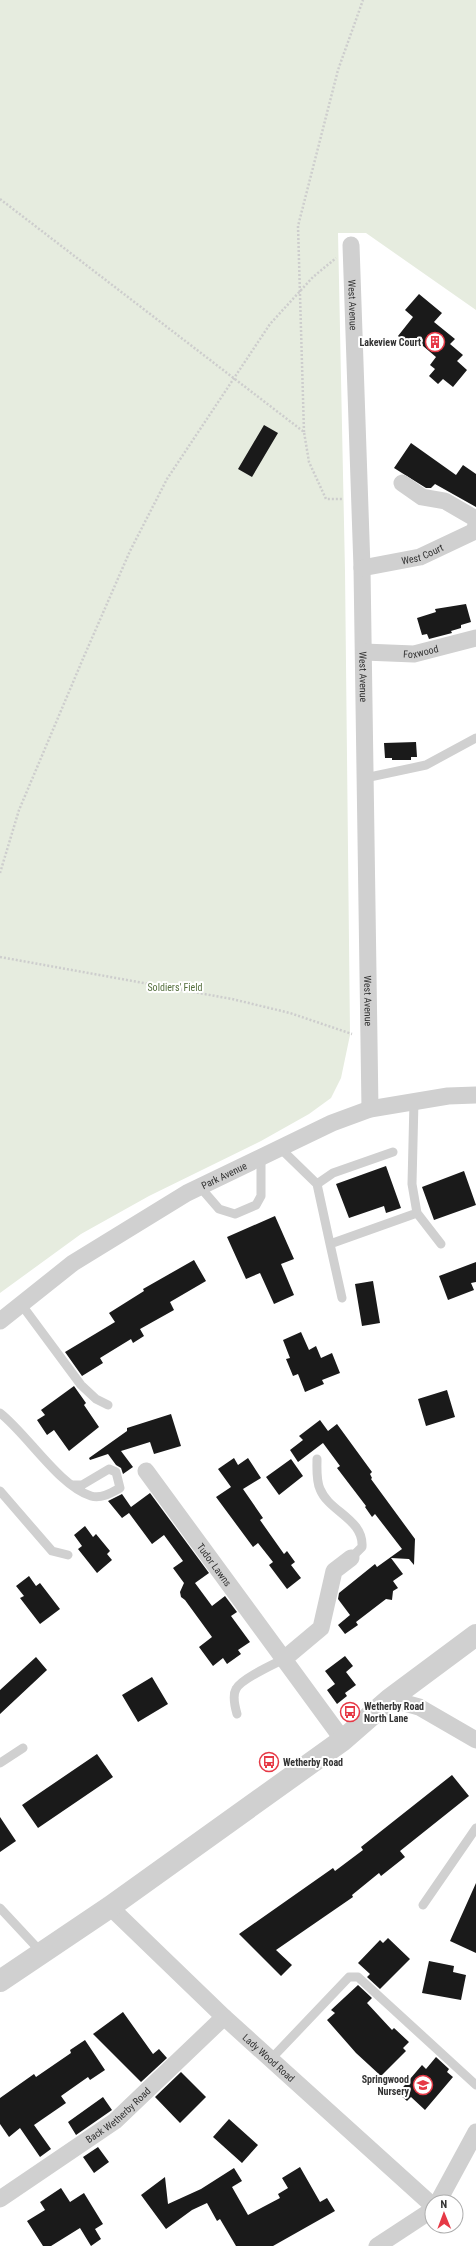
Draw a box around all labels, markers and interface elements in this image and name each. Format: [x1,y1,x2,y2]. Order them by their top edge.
street label: West Avenue [346,279,359,331]
building icon: Lakeview Court [424,331,446,353]
place label: Lakeview Court [359,337,421,348]
street label: West Court [400,542,445,566]
street label: Foxwood [403,643,439,660]
street label: West Avenue [357,651,369,703]
street label: West Avenue [362,975,374,1027]
park label: Soldiers' Field [147,982,203,993]
street label: Park Avenue [200,1160,249,1191]
street label: Tudor Lawns [195,1541,234,1589]
bus stop icon: Wetherby Road North Lane [339,1701,361,1723]
place label: Wetherby Road North Lane [364,1701,424,1724]
bus stop icon: Wetherby Road [258,1751,280,1773]
place label: Wetherby Road [283,1757,343,1768]
street label: Lady Wood Road [240,2032,297,2084]
place label: Springwood Nursery [362,2074,410,2097]
school or university icon: Springwood Nursery [412,2074,434,2096]
street label: Back Wetherby Road [84,2085,153,2145]
north arrow [424,2194,464,2234]
text: N [440,2198,448,2211]

